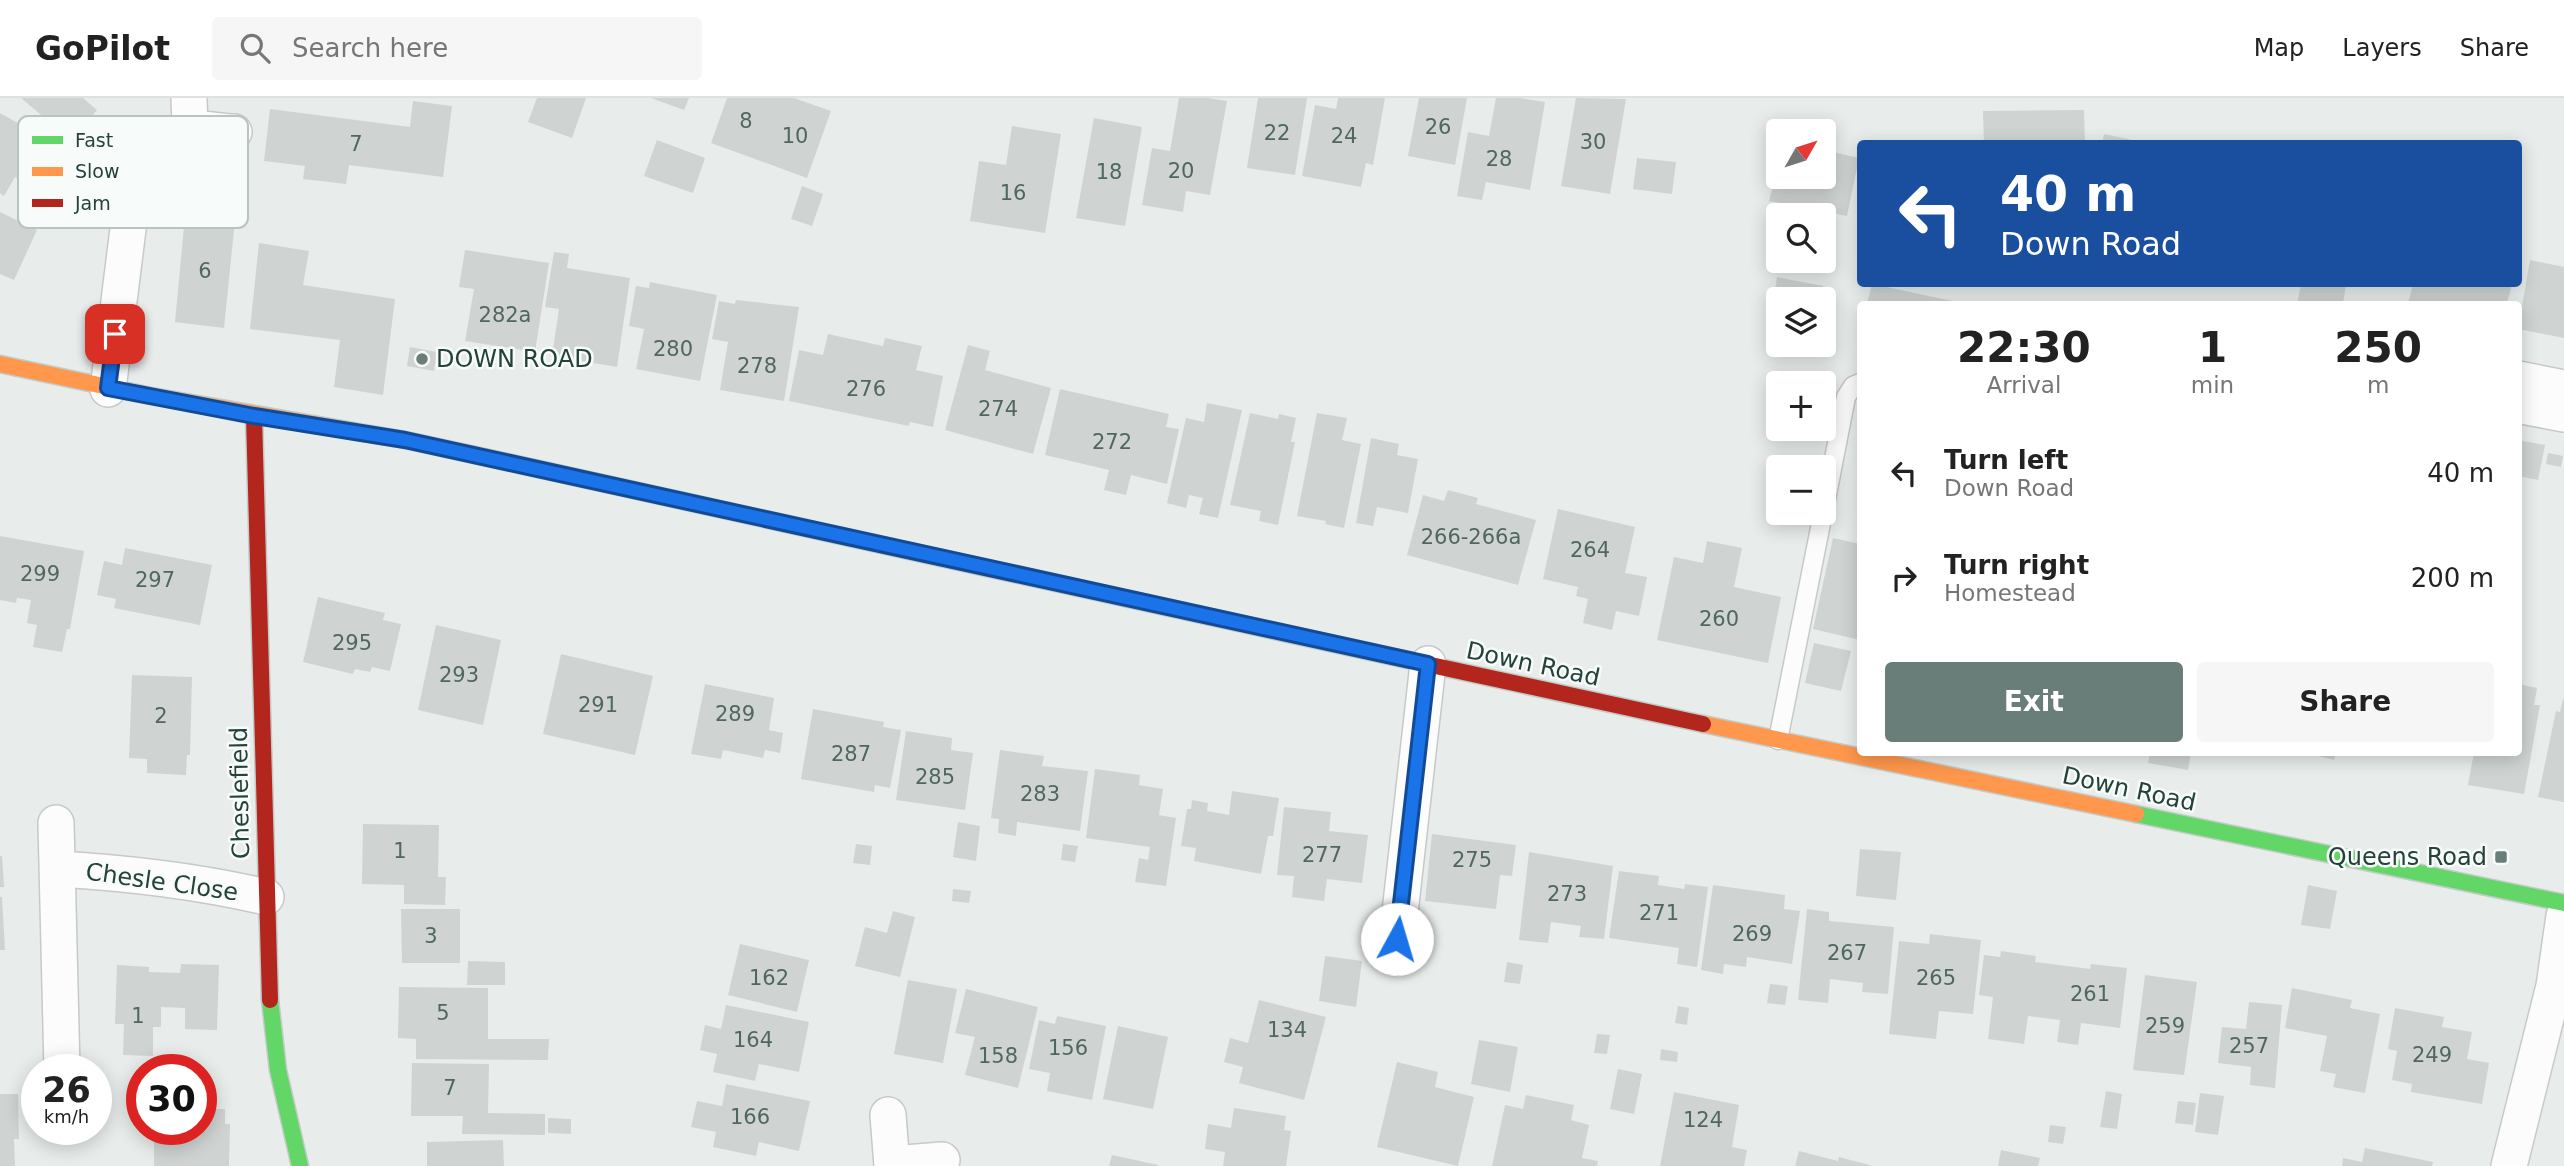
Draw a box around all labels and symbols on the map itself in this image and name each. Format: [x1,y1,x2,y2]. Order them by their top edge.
house number: 8 [739,109,753,133]
house number: 26 [1425,115,1451,139]
legend [18,116,248,228]
north arrow [1766,119,1836,189]
house number: 22 [1264,121,1290,145]
house number: 10 [782,124,808,148]
house number: 24 [1331,124,1357,148]
text: Fast [75,129,113,151]
house number: 30 [1580,130,1606,154]
house number: 7 [349,132,363,156]
house number: 28 [1486,147,1512,171]
house number: 20 [1168,159,1194,183]
text: Slow [75,160,120,182]
house number: 18 [1096,160,1122,184]
house number: 16 [1000,181,1026,205]
text: Jam [74,192,111,214]
house number: 6 [198,259,212,283]
house number: 282a [479,303,531,327]
pin [85,304,145,364]
house number: 280 [653,337,693,361]
place label: DOWN ROAD [436,345,593,373]
marker: DOWN ROAD [414,351,430,367]
house number: 278 [737,354,777,378]
house number: 276 [846,377,886,401]
house number: 274 [978,397,1018,421]
house number: 272 [1092,430,1132,454]
house number: 266-266a [1421,525,1521,549]
house number: 264 [1570,538,1610,562]
house number: 299 [20,562,60,586]
house number: 297 [135,568,175,592]
house number: 260 [1699,607,1739,631]
house number: 295 [332,631,372,655]
street label: Down Road [1464,636,1602,692]
house number: 293 [439,663,479,687]
house number: 291 [578,693,618,717]
house number: 289 [715,702,755,726]
house number: 2 [154,704,168,728]
street label: Cheslefield [225,727,255,859]
house number: 287 [831,742,871,766]
street label: Down Road [2060,761,2198,817]
house number: 285 [915,765,955,789]
house number: 283 [1020,782,1060,806]
house number: 1 [393,839,407,863]
house number: 277 [1302,843,1342,867]
place label: Queens Road [2328,843,2487,871]
house number: 275 [1452,848,1492,872]
marker: Queens Road [2493,849,2509,865]
street label: Chesle Close [84,857,240,907]
house number: 273 [1547,882,1587,906]
house number: 271 [1639,901,1679,925]
position arrow [1360,902,1434,976]
house number: 269 [1732,922,1772,946]
house number: 3 [424,924,438,948]
house number: 267 [1827,941,1867,965]
house number: 162 [749,966,789,990]
house number: 265 [1916,966,1956,990]
house number: 261 [2070,982,2110,1006]
house number: 5 [436,1001,450,1025]
house number: 1 [131,1004,145,1028]
house number: 259 [2145,1014,2185,1038]
house number: 134 [1267,1018,1307,1042]
house number: 164 [733,1028,773,1052]
house number: 257 [2229,1034,2269,1058]
house number: 156 [1048,1036,1088,1060]
house number: 249 [2412,1043,2452,1067]
house number: 158 [978,1044,1018,1068]
speed limit sign: 30 [126,1054,217,1145]
house number: 7 [443,1076,457,1100]
house number: 166 [730,1105,770,1129]
house number: 124 [1683,1108,1723,1132]

